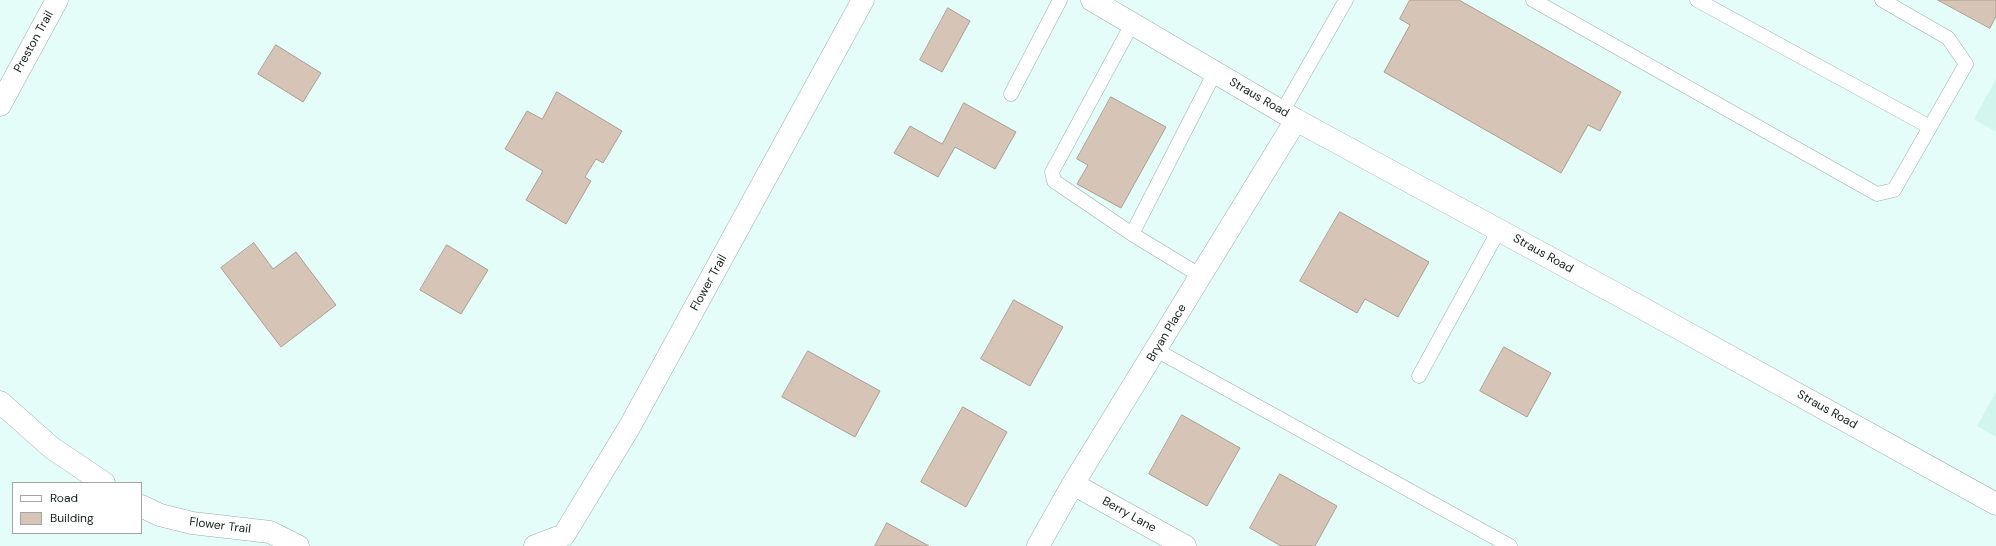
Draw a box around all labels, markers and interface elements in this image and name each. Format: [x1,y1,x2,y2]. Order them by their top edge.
street label: Preston Trail [11,9,57,75]
street label: Straus Road [1227,75,1291,121]
street label: Straus Road [1510,232,1576,276]
street label: Flower Trail [688,252,730,314]
street label: Bryan Place [1144,302,1190,364]
street label: Straus Road [1794,388,1860,432]
legend [12,482,142,534]
text: Road [50,490,78,506]
street label: Berry Lane [1100,494,1158,536]
text: Building [50,510,94,526]
street label: Flower Trail [188,515,252,537]

